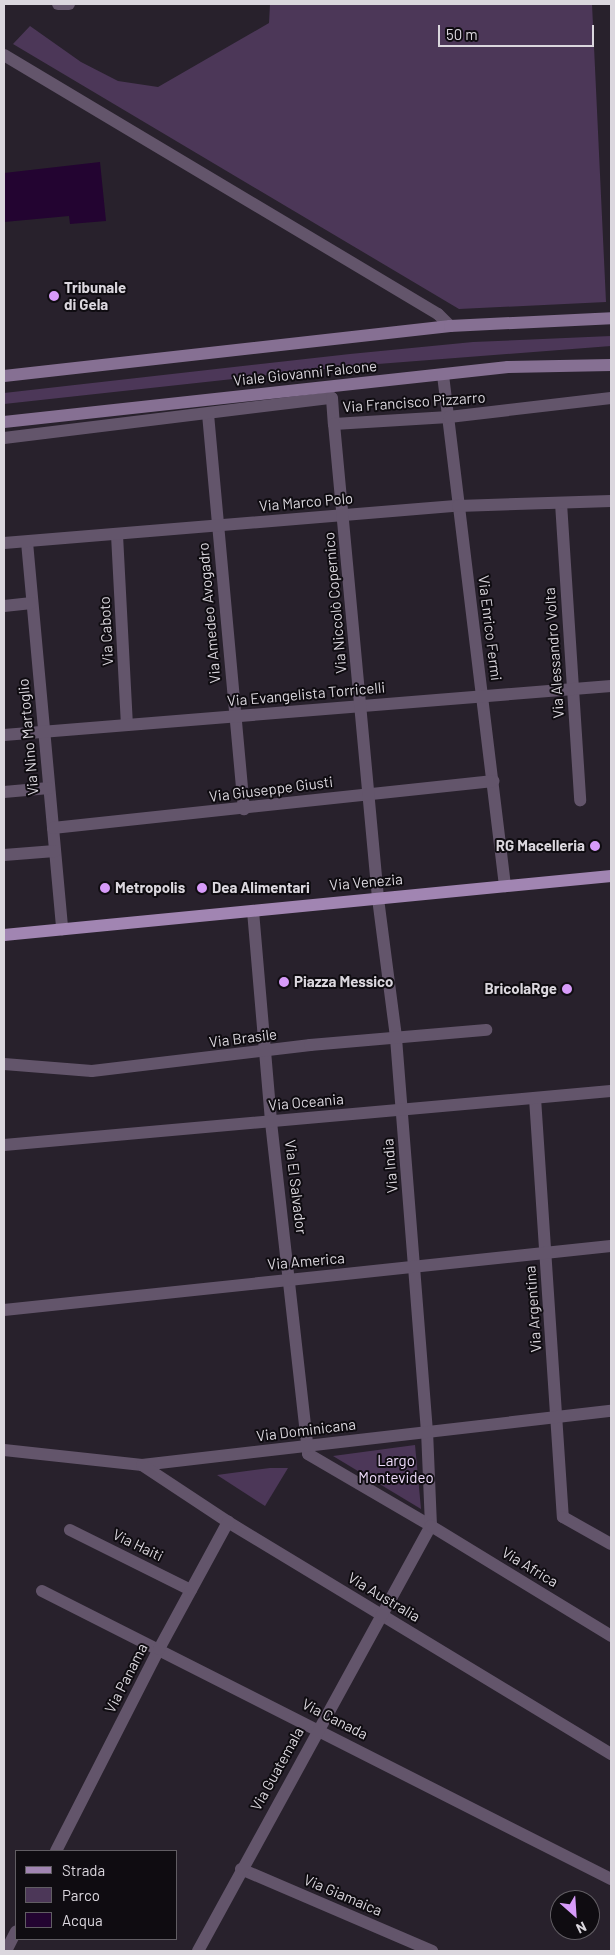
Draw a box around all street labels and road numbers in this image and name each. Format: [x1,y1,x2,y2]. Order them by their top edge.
street label: Viale Giovanni Falcone [232,357,378,389]
street label: Via Francisco Pizzarro [342,388,486,416]
street label: Via Marco Polo [258,489,354,515]
street label: Via Niccolò Copernico [320,531,350,675]
street label: Via Amedeo Avogadro [194,542,224,684]
street label: Via Enrico Fermi [475,574,505,682]
street label: Via Alessandro Volta [540,587,568,719]
street label: Via Caboto [95,596,117,666]
street label: Via Nino Martoglio [14,678,42,796]
street label: Via Evangelista Torricelli [226,678,386,710]
street label: Via Giuseppe Giusti [208,772,334,806]
street label: Via Venezia [329,870,403,894]
street label: Via Brasile [208,1025,278,1051]
street label: Via Oceania [268,1090,344,1114]
street label: Via India [379,1138,401,1194]
street label: Via El Salvador [281,1139,311,1235]
street label: Via America [267,1249,345,1273]
street label: Via Argentina [521,1265,545,1353]
street label: Via Dominicana [255,1415,357,1445]
street label: Via Haiti [110,1525,166,1565]
street label: Via Africa [499,1543,561,1591]
street label: Via Australia [345,1568,423,1626]
street label: Via Panama [101,1640,151,1716]
street label: Via Canada [299,1695,371,1743]
street label: Via Guatemala [247,1724,307,1814]
street label: Via Giamaica [301,1870,385,1920]

